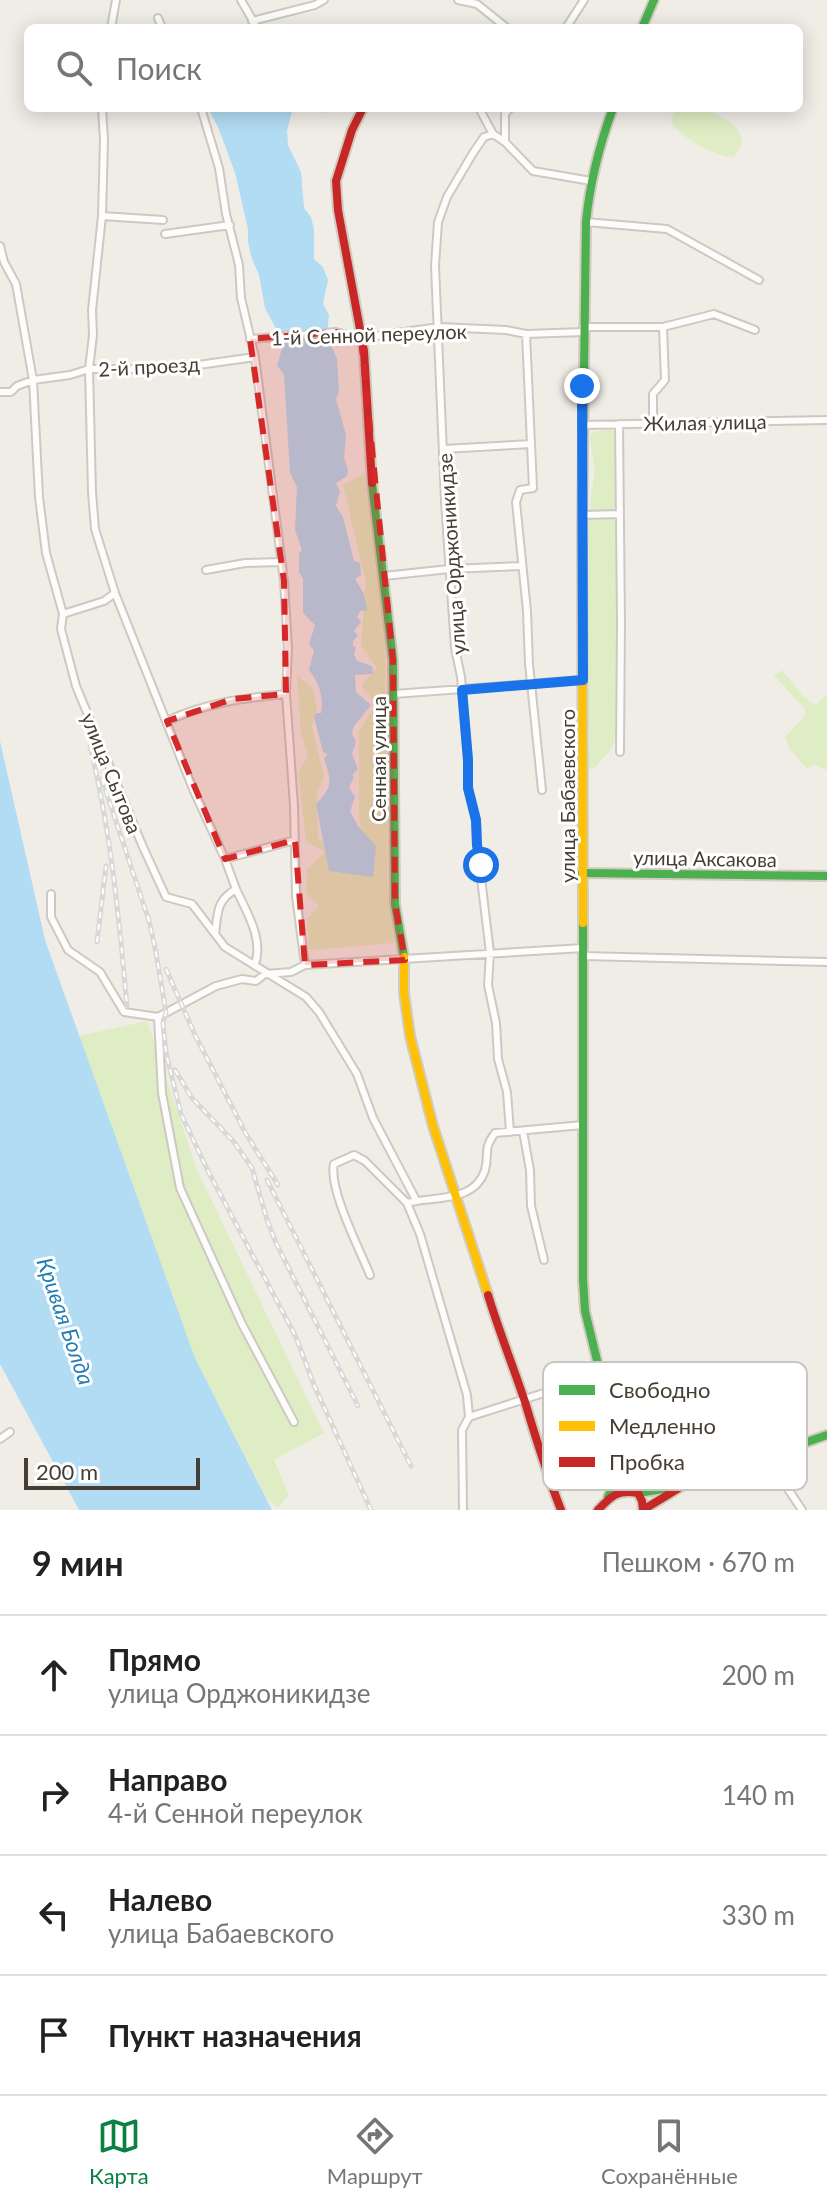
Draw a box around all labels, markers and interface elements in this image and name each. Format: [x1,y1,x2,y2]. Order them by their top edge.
search box [24,24,803,112]
icon: search [52,46,96,90]
text: Поиск [116,50,202,86]
street label: 1-й Сенной переулок [271,319,468,349]
street label: 2-й проезд [98,351,200,381]
route end [564,368,600,404]
street label: Жилая улица [643,409,767,435]
street label: улица Орджоникидзе [432,452,470,656]
street label: Сенная улица [366,696,390,822]
street label: улица Сытова [77,709,147,837]
street label: улица Бабаевского [555,709,579,883]
street label: улица Аксакова [633,845,777,871]
route start [463,847,499,883]
water label: Кривая Болда [32,1254,100,1388]
legend [543,1362,807,1490]
text: Свободно [609,1376,710,1403]
text: Медленно [609,1412,716,1439]
text: Пробка [609,1448,685,1475]
scale bar [24,1454,200,1490]
text: 200 m [36,1458,98,1485]
text: 9 мин [32,1542,124,1583]
text: Пешком · 670 m [602,1546,795,1578]
text: Прямо [108,1641,201,1677]
icon: ahead [32,1653,76,1697]
text: 200 m [722,1659,795,1691]
text: улица Орджоникидзе [108,1677,371,1709]
text: Направо [108,1761,228,1797]
icon: right [32,1773,76,1817]
text: 140 m [722,1779,795,1811]
text: 4-й Сенной переулок [108,1797,363,1829]
text: Налево [108,1881,212,1917]
icon: left [32,1893,76,1937]
text: 330 m [722,1899,795,1931]
text: улица Бабаевского [108,1917,334,1949]
icon: arrive [32,2013,76,2057]
text: Пункт назначения [108,2017,362,2053]
tab: Карта [89,2114,149,2189]
tab: Маршрут [327,2114,423,2189]
tab: Сохранённые [601,2114,738,2189]

